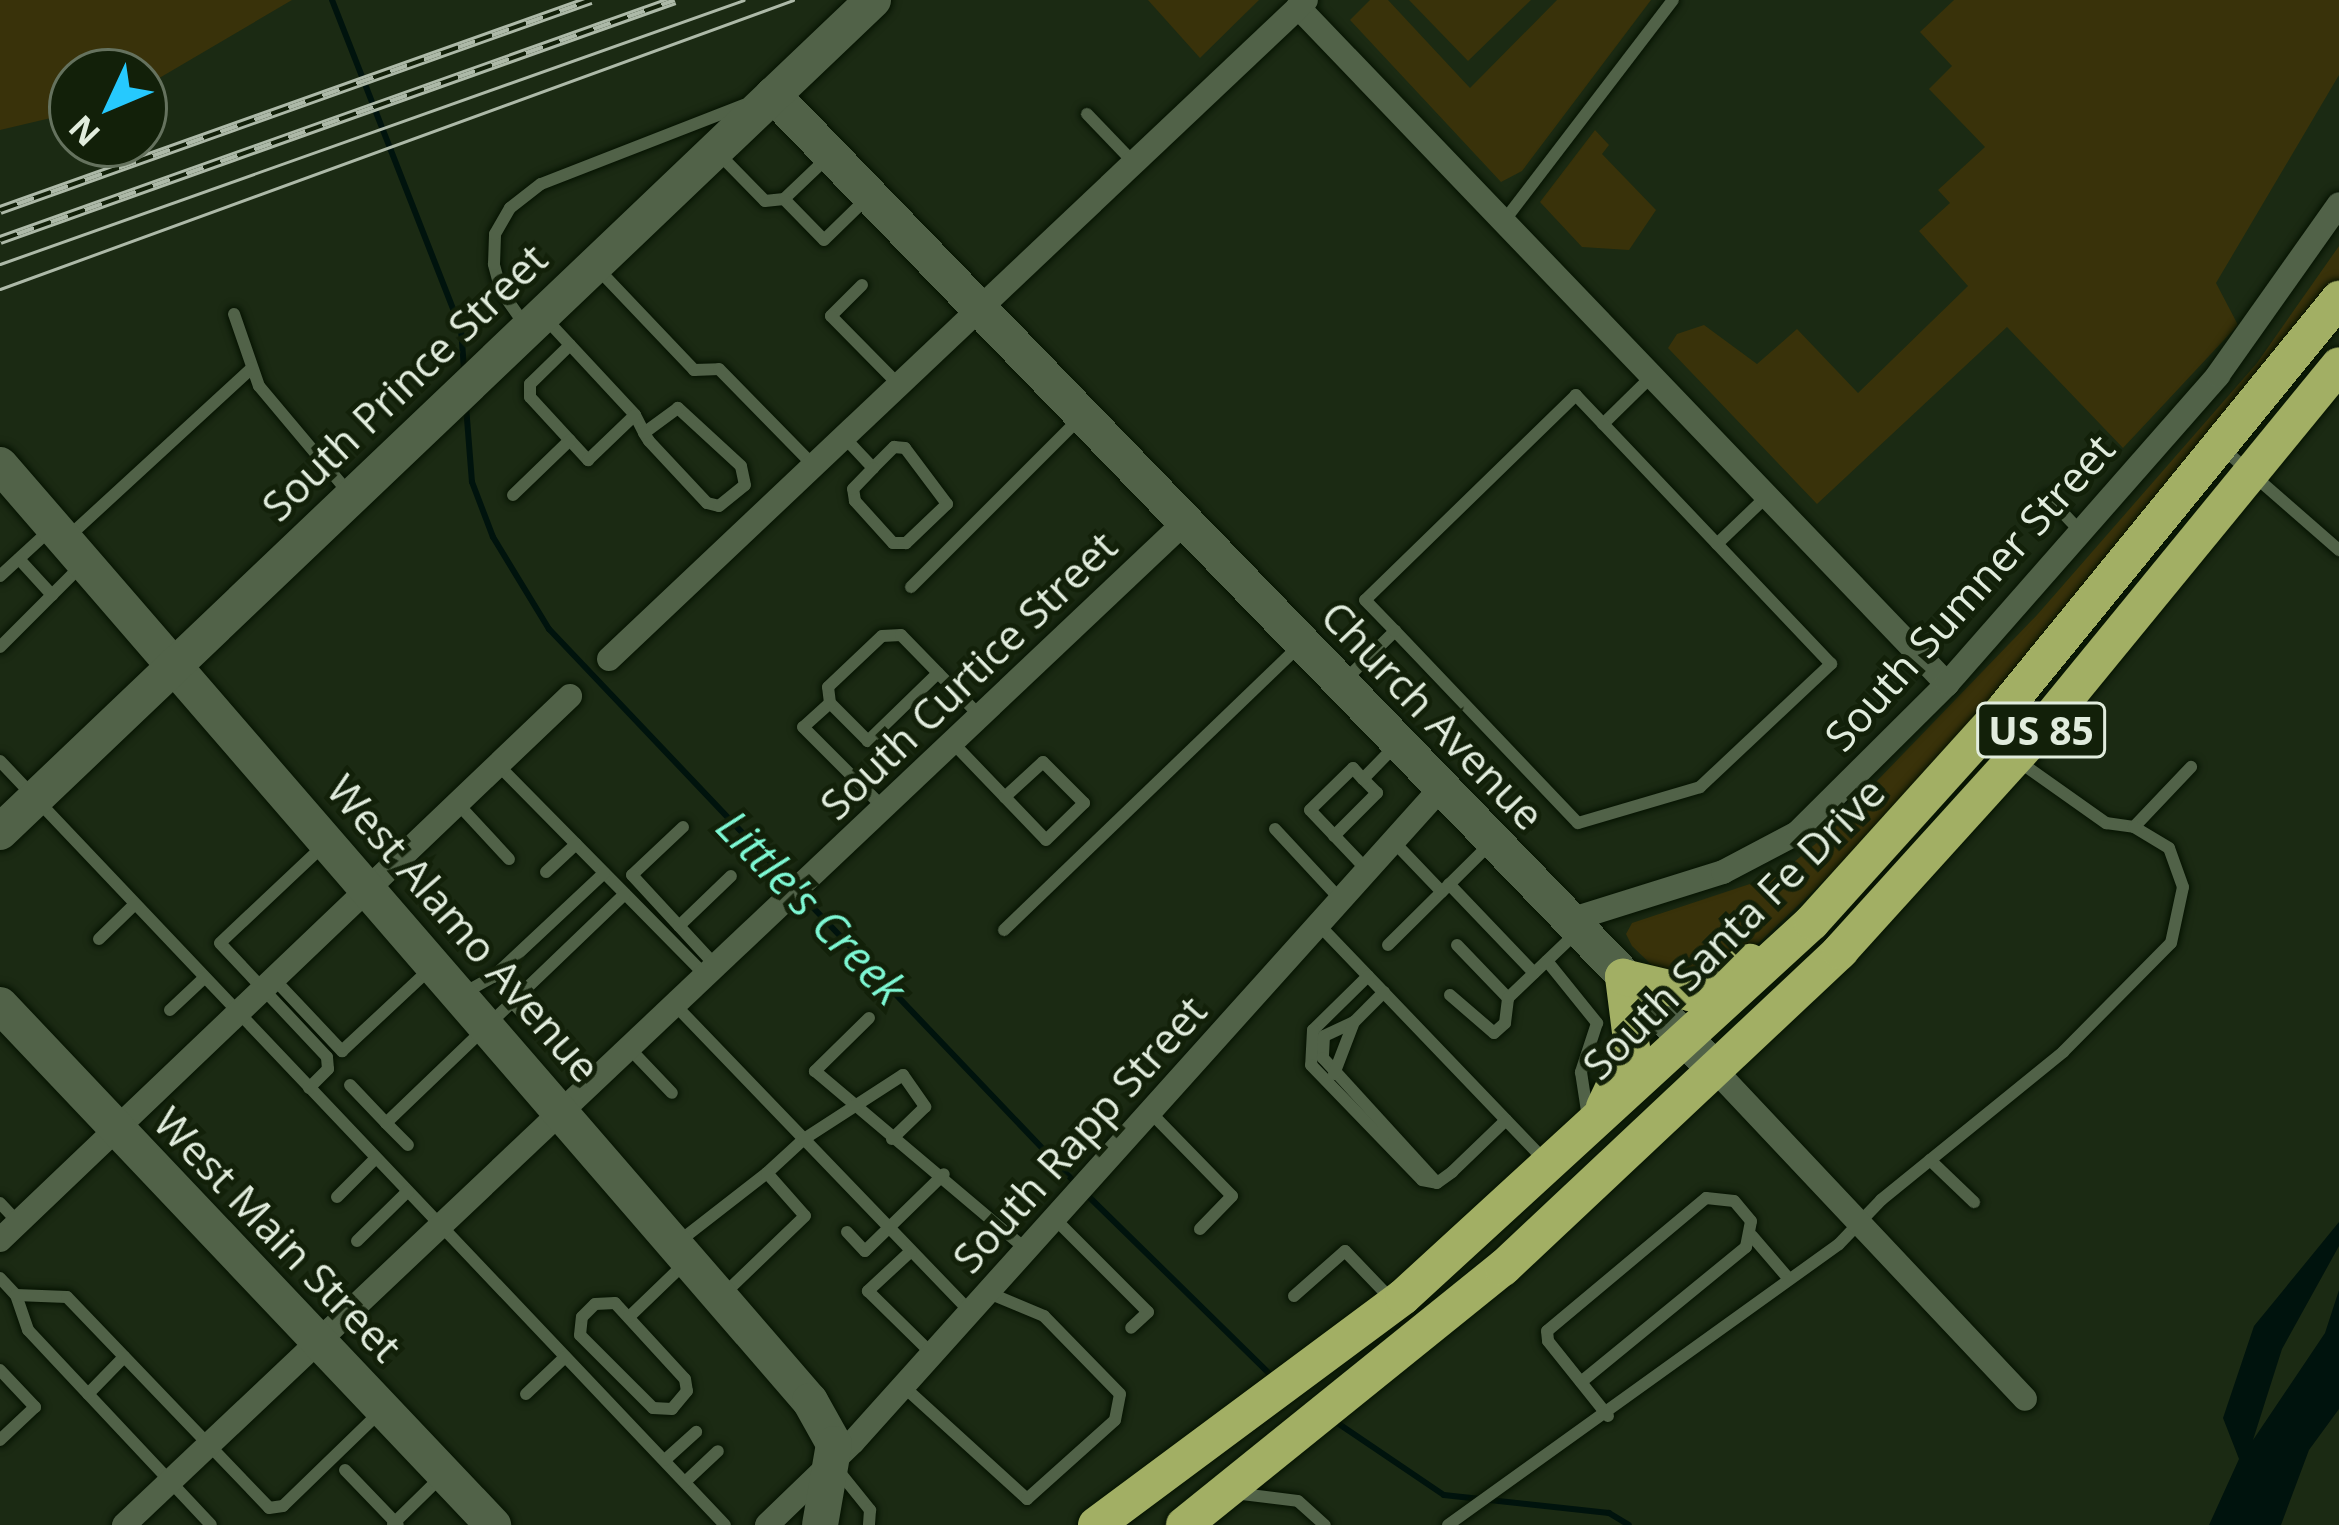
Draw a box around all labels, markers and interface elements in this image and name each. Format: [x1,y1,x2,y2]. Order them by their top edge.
north arrow [48,48,168,168]
text: N [58,106,109,157]
street label: South Prince Street [251,233,557,531]
street label: South Sumner Street [1814,424,2124,760]
street label: South Curtice Street [809,521,1127,829]
street label: Church Avenue [1311,590,1555,840]
road number: US 85 [1975,697,2107,763]
street label: West Alamo Avenue [317,764,611,1092]
street label: South Santa Fe Drive [1572,767,1894,1089]
water label: Little's Creek [706,799,918,1015]
street label: South Rapp Street [942,985,1216,1283]
street label: West Main Street [144,1096,412,1372]

